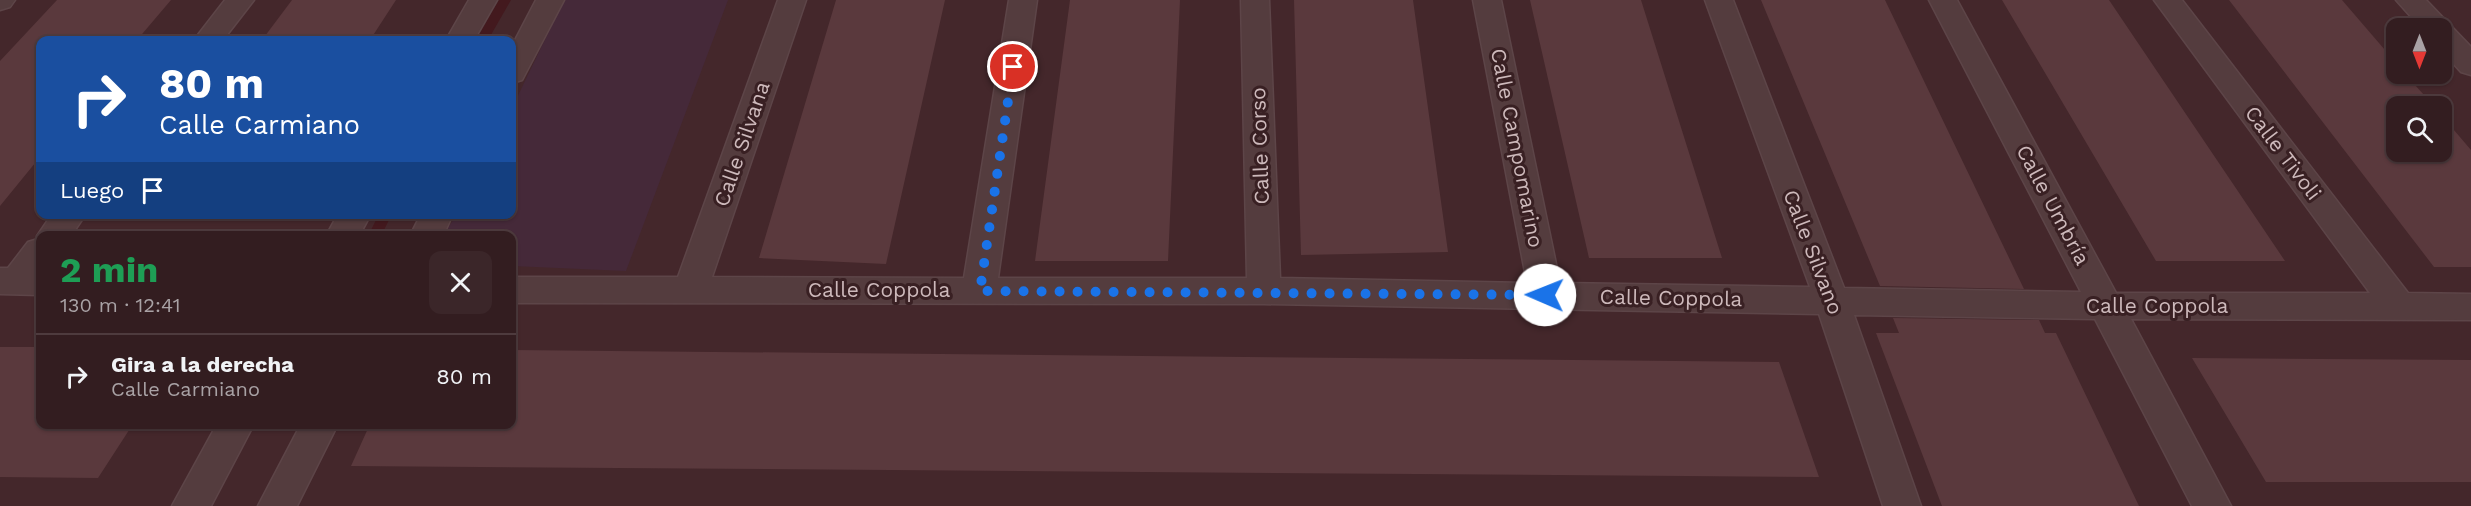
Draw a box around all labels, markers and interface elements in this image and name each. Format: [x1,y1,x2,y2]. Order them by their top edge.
north arrow [2386,18,2452,84]
map controls [2386,18,2452,162]
pin [987,41,1038,92]
street label: Calle Campomarino [1486,46,1549,250]
icon: arrive [996,50,1029,83]
text: 80 m [159,59,264,108]
icon: right [60,60,138,138]
street label: Calle Silvana [708,78,775,210]
street label: Calle Corso [1245,87,1274,205]
button: search [2386,96,2452,162]
street label: Calle Tivoli [2240,101,2327,205]
text: Calle Carmiano [159,109,360,141]
street label: Calle Umbría [2011,140,2096,269]
icon: arrive [136,174,169,207]
text: Luego [60,178,124,203]
street label: Calle Silvano [1778,186,1849,318]
text: 2 min [60,249,158,291]
button: close [429,251,492,314]
position arrow [1513,263,1577,327]
street label: Calle Coppola [808,277,950,302]
street label: Calle Coppola [1599,284,1743,311]
text: 130 m · 12:41 [60,293,181,317]
street label: Calle Coppola [2086,293,2228,318]
text: Gira a la derecha [111,352,294,377]
icon: right [60,360,93,393]
text: 80 m [436,364,492,389]
text: Calle Carmiano [111,377,260,401]

